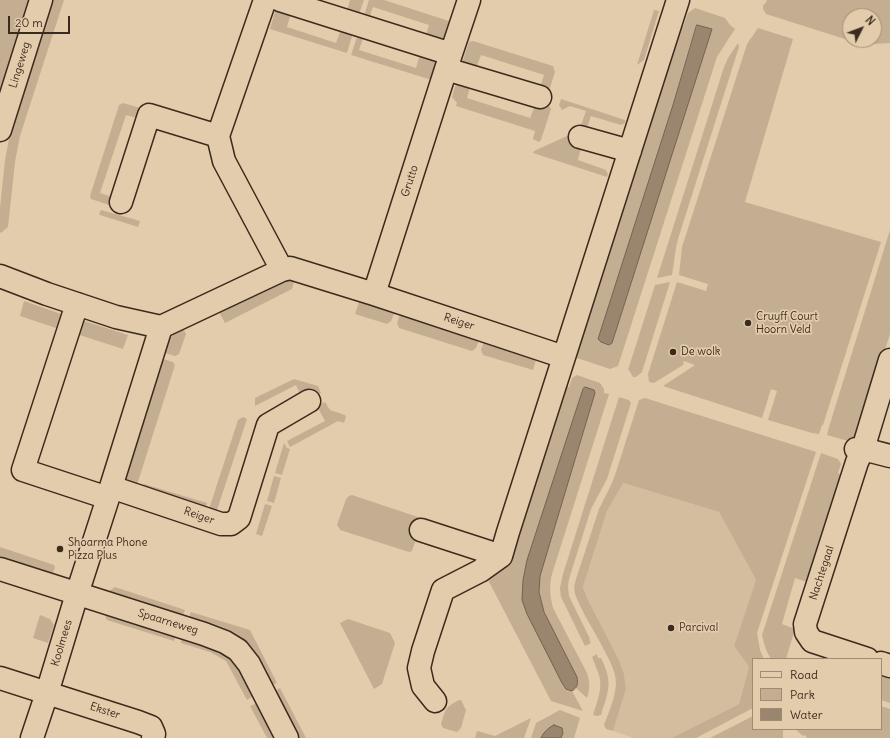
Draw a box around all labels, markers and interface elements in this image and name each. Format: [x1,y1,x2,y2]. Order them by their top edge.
scale bar [10,8,72,34]
north arrow [842,8,882,48]
text: N [862,13,878,28]
text: 20 m [15,15,43,30]
street label: Lingeweg [7,40,33,90]
street label: Grutto [399,164,421,198]
place label: Cruyff Court Hoorn Veld [756,310,818,336]
street label: Reiger [442,311,476,333]
marker: Cruyff Court Hoorn Veld [743,318,753,328]
place label: De wolk [681,345,720,359]
marker: De wolk [668,347,678,357]
street label: Reiger [182,505,216,527]
place label: Shoarma Phone Pizza Plus [68,536,147,562]
marker: Shoarma Phone Pizza Plus [55,544,65,554]
street label: Nachtegaal [807,544,837,602]
street label: Spaarneweg [136,607,200,637]
street label: Koolmees [49,618,75,668]
place label: Parcival [679,621,718,635]
marker: Parcival [666,623,676,633]
legend [752,658,882,730]
text: Road [790,667,818,682]
text: Park [790,687,815,702]
street label: Ekster [88,700,122,722]
text: Water [790,707,823,722]

